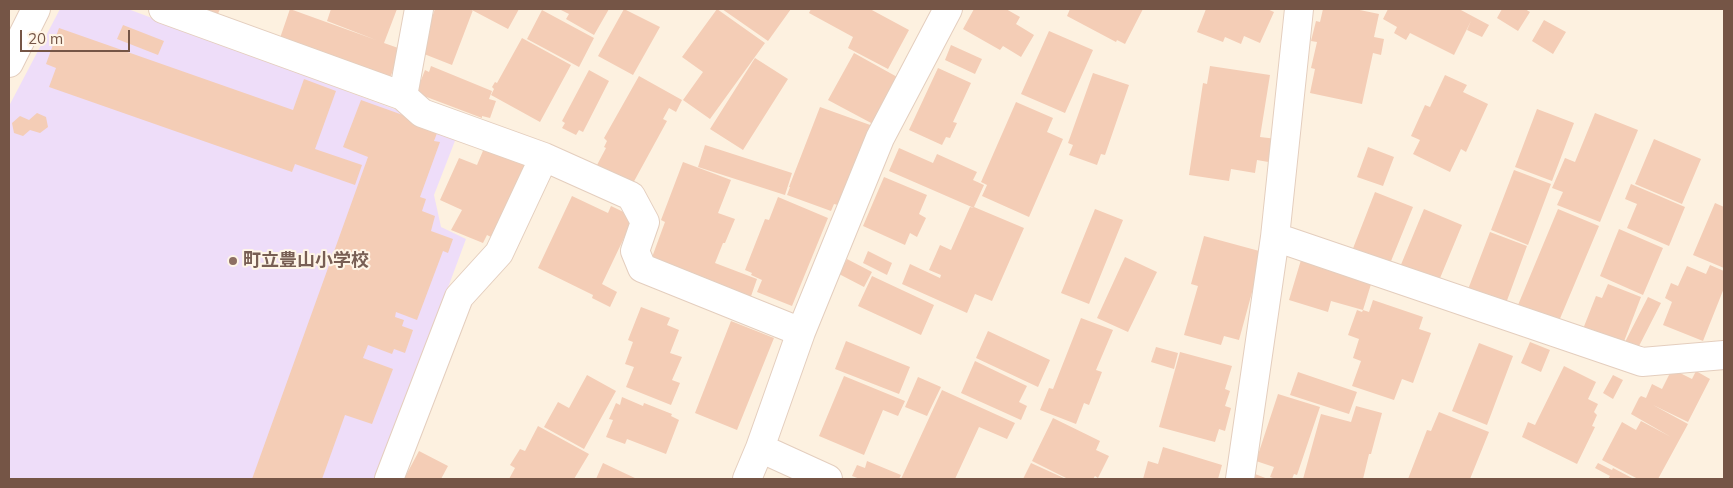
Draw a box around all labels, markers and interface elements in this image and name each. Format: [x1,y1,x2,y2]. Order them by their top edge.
scale bar [22,20,132,52]
text: 20 m [28,29,63,48]
place label: 町立豊山小学校 [243,250,369,272]
marker: 町立豊山小学校 [227,255,239,267]

